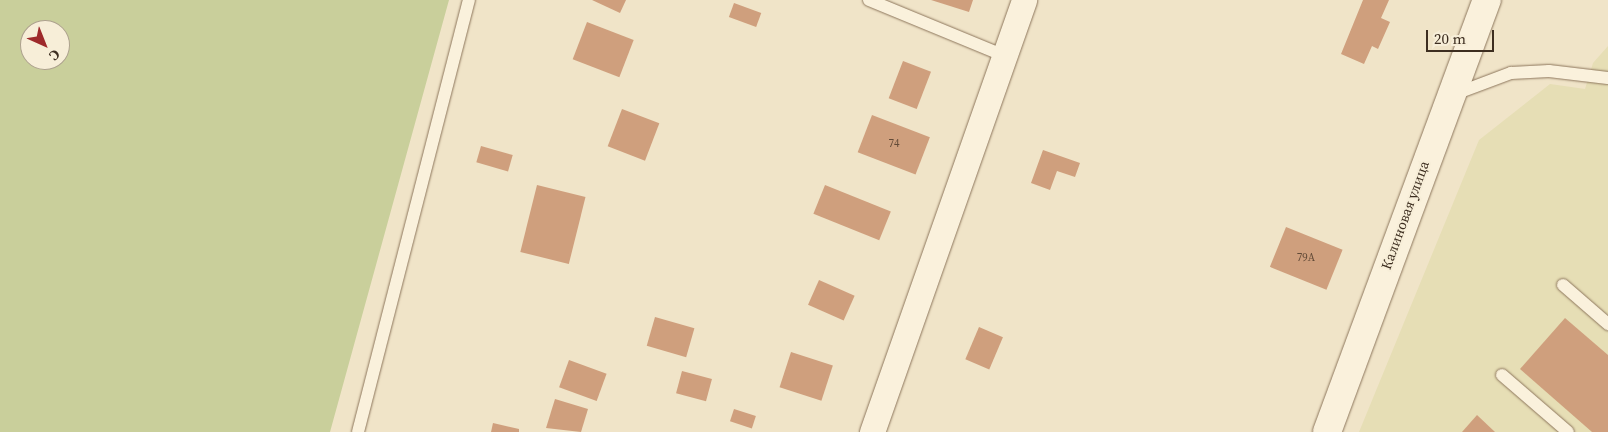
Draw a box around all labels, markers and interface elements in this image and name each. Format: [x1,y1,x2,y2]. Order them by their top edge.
north arrow [20,20,70,70]
scale bar [1428,20,1496,52]
text: 20 m [1434,28,1466,49]
text: С [45,45,65,65]
house number: 74 [889,137,899,151]
street label: Калиновая улица [1378,158,1432,272]
house number: 79А [1297,251,1315,265]

